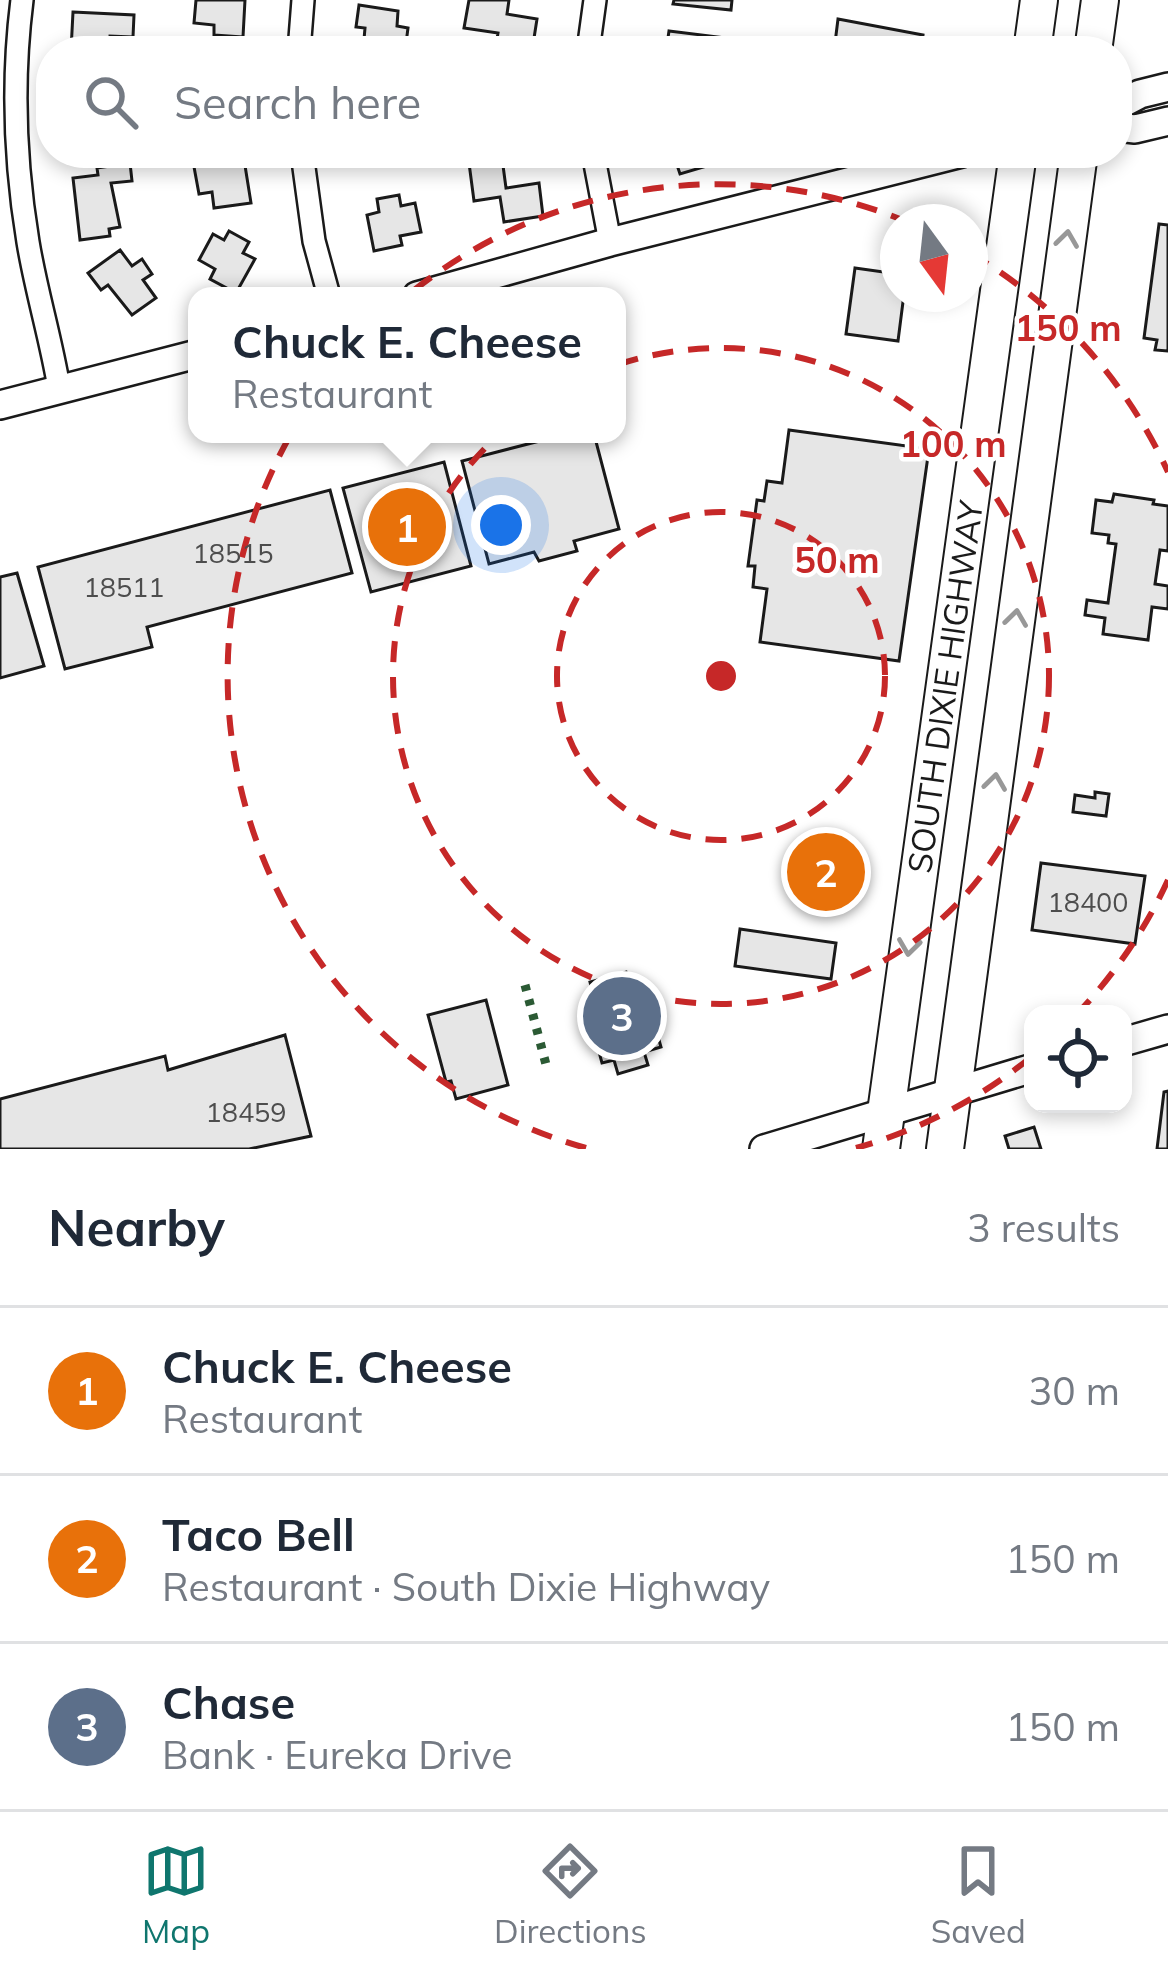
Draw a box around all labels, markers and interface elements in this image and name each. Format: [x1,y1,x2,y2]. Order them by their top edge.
search box [36,36,1132,168]
icon: search [78,69,144,135]
text: Search here [174,74,421,130]
north arrow [880,204,988,312]
one-way arrow [1054,229,1080,249]
popup [188,287,626,443]
text: 150 m [1014,305,1122,350]
text: Chuck E. Cheese [232,313,582,369]
text: Restaurant [232,369,432,418]
text: 100 m [899,421,1007,466]
pin: 1 [368,482,446,572]
your location [471,495,531,555]
street label: SOUTH DIXIE HIGHWAY [898,497,991,876]
house number: 18515 [193,536,274,570]
text: 50 m [794,537,880,582]
house number: 18511 [84,570,165,604]
one-way arrow [1003,608,1029,628]
centre of rings [700,655,742,697]
one-way arrow [981,772,1007,792]
pin: 2 [787,827,865,917]
house number: 18400 [1048,885,1129,919]
one-way arrow [897,937,923,957]
pin: 3 [583,971,661,1061]
map controls [1024,1005,1132,1113]
button: locate [1024,1005,1132,1113]
house number: 18459 [206,1095,287,1129]
text: Nearby [48,1195,225,1259]
text: 3 results [967,1203,1120,1252]
text: Chuck E. Cheese [162,1338,512,1394]
text: 1 [75,1366,99,1415]
text: 30 m [1029,1366,1120,1415]
text: Restaurant [162,1394,362,1443]
text: Taco Bell [162,1506,355,1562]
text: 2 [75,1534,99,1583]
text: 150 m [1005,1534,1120,1583]
text: Restaurant · South Dixie Highway [162,1562,770,1611]
text: Chase [162,1674,295,1730]
text: 3 [75,1702,99,1751]
text: 150 m [1005,1702,1120,1751]
text: Bank · Eureka Drive [162,1730,512,1779]
tab: Map [142,1838,210,1951]
tab: Directions [494,1838,647,1951]
tab: Saved [931,1838,1026,1951]

